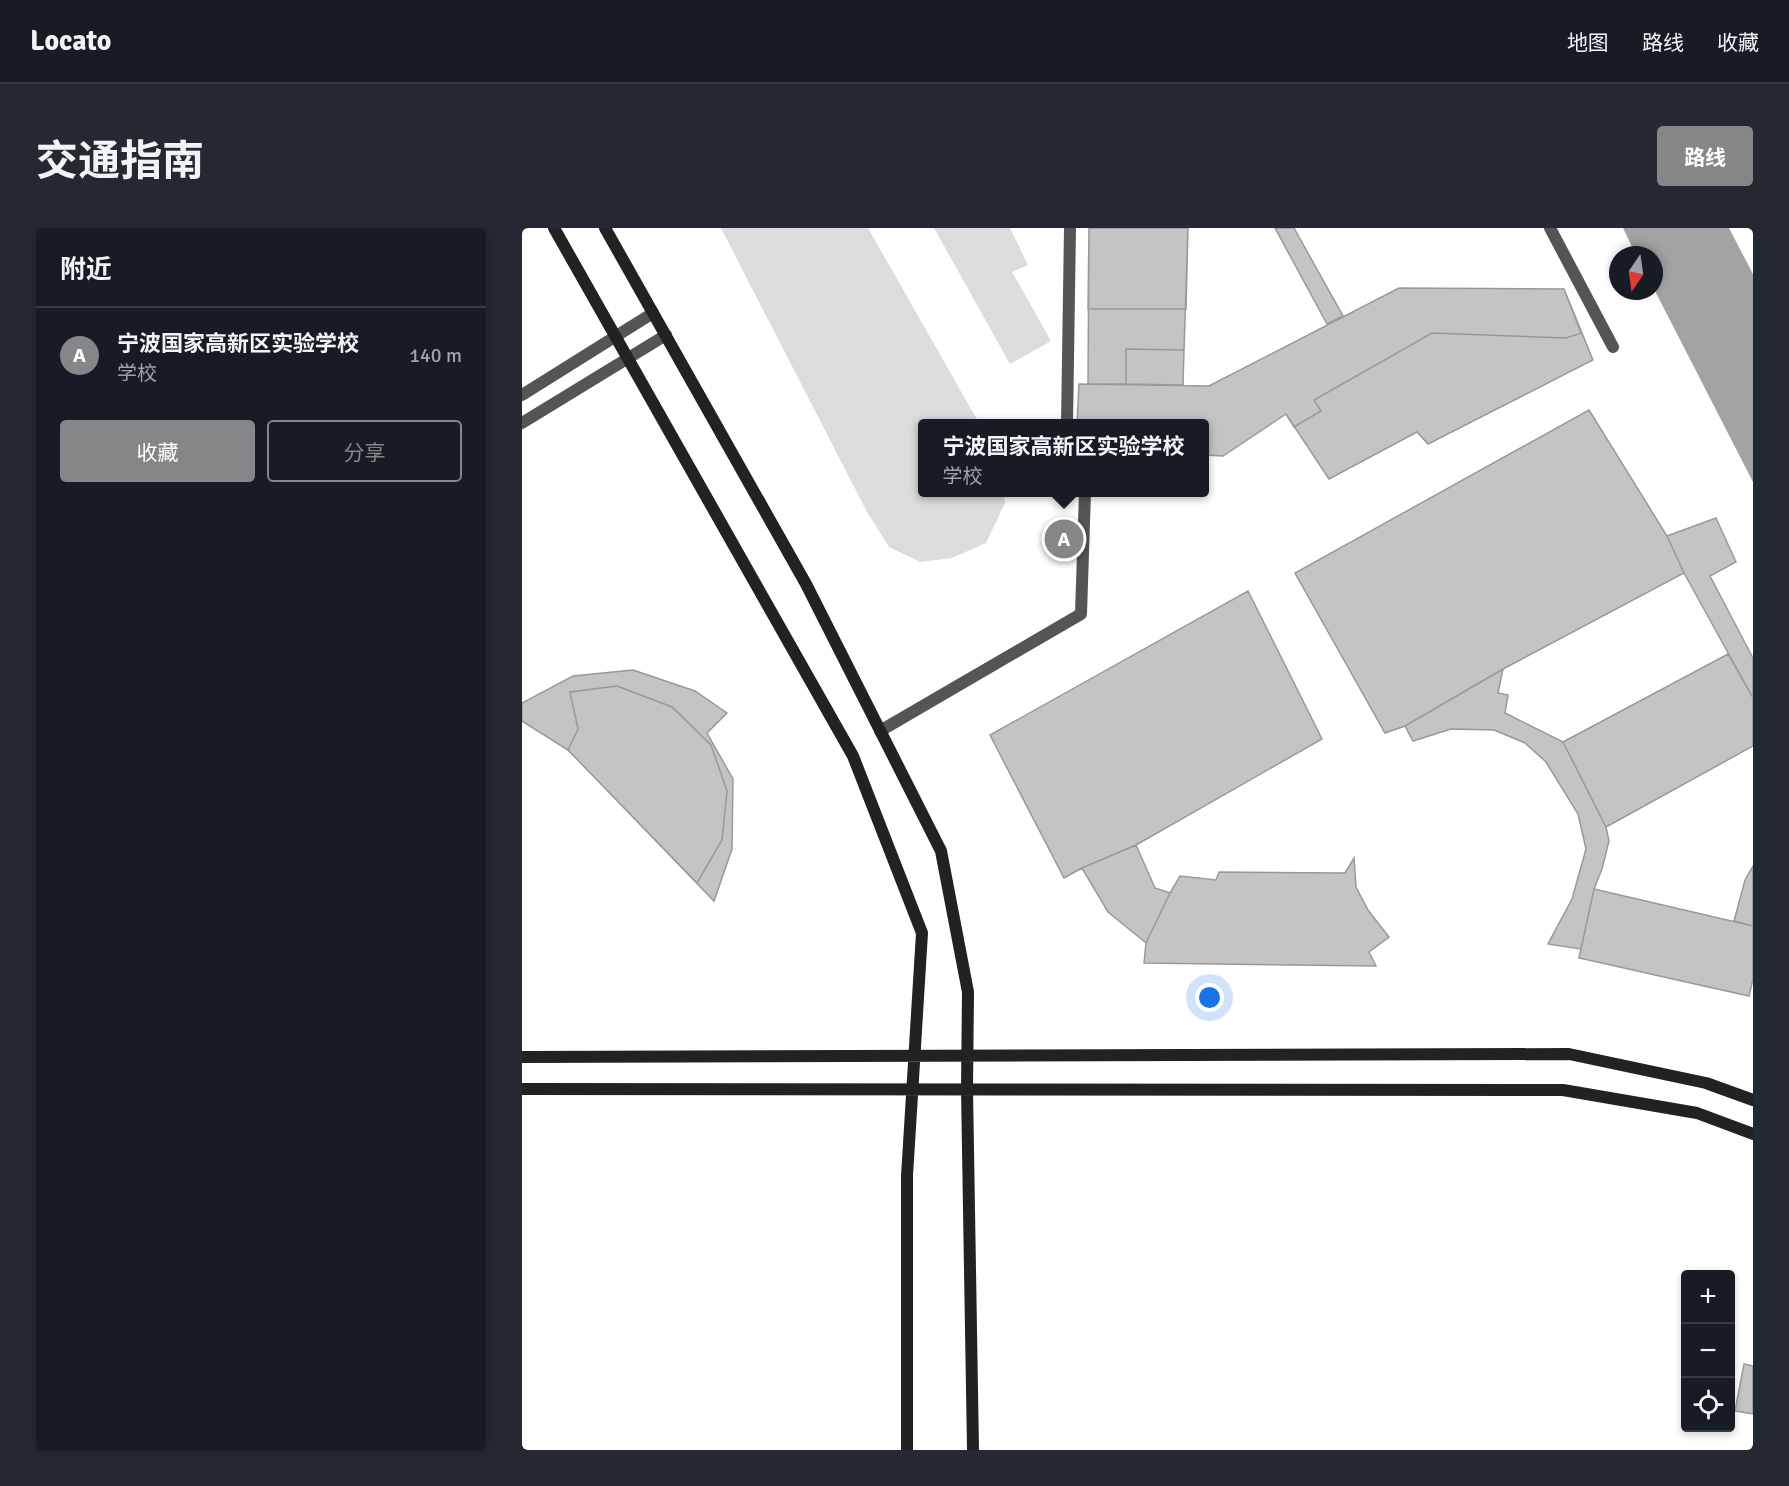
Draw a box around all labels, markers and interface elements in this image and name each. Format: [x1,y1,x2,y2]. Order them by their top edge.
text: Locato [30,24,111,58]
text: 地图 [1567,30,1609,56]
text: 路线 [1642,30,1684,56]
text: 收藏 [1717,30,1759,56]
button: 路线 [1657,126,1753,186]
text: 交通指南 [36,136,204,187]
north arrow [1609,246,1663,300]
text: 附近 [60,254,112,286]
text: 宁波国家高新区实验学校 [117,330,359,357]
text: A [73,343,86,368]
text: 140 m [409,343,462,368]
text: 学校 [117,361,157,386]
popup [918,419,1209,497]
button: 收藏 [60,420,255,482]
button: 分享 [267,420,462,482]
text: 宁波国家高新区实验学校 [942,433,1185,460]
text: 学校 [942,464,982,489]
pin: A [1044,516,1084,562]
your location [1195,983,1224,1012]
map controls [1681,1270,1735,1432]
button: + [1681,1270,1735,1324]
button: − [1681,1324,1735,1378]
button: locate [1681,1378,1735,1432]

